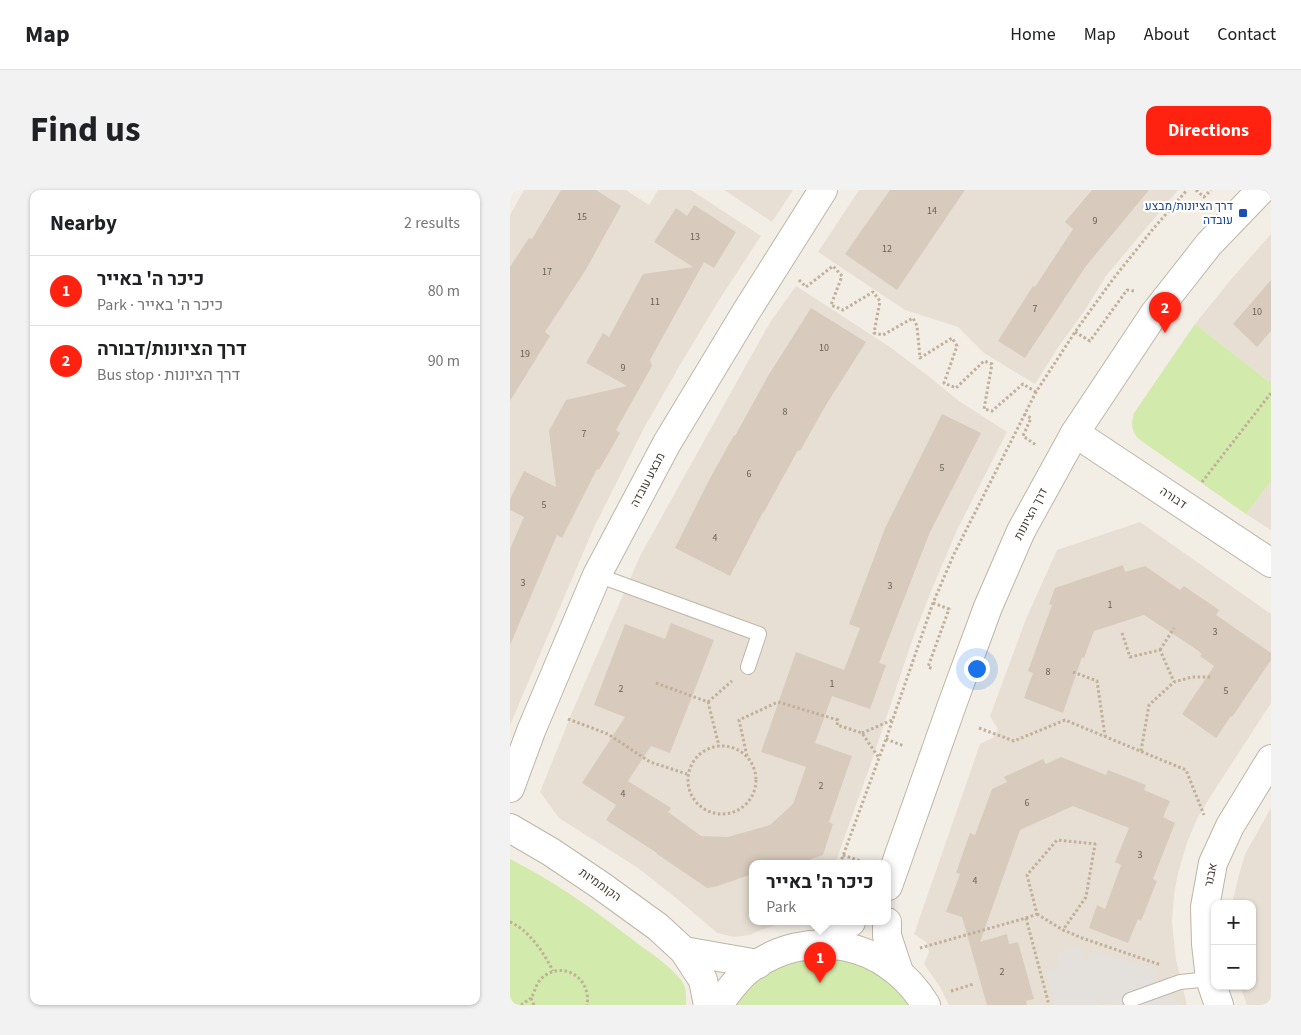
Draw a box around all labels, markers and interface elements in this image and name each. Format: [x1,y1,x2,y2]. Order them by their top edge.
text: Map [25,17,70,52]
text: Home [1010,22,1056,47]
text: Map [1084,22,1116,47]
text: About [1144,22,1189,47]
text: Contact [1217,22,1276,47]
text: Find us [30,105,140,155]
button: Directions [1146,106,1271,155]
place label: דרך הציונות/מבצע עובדה [1145,198,1233,229]
house number: 14 [927,204,937,218]
marker: דרך הציונות/מבצע עובדה [1237,207,1249,219]
text: Nearby [50,208,117,238]
house number: 15 [577,210,587,224]
text: 2 results [404,212,460,234]
house number: 9 [1093,214,1098,228]
house number: 13 [690,230,700,244]
house number: 12 [882,242,892,256]
house number: 17 [542,265,552,279]
text: כיכר ה' באייר [97,266,204,293]
text: 1 [62,280,70,302]
text: 80 m [428,280,460,302]
pin: 2 [1149,292,1181,333]
text: Park · כיכר ה' באייר [97,294,223,316]
house number: 11 [650,295,660,309]
house number: 7 [1033,302,1038,316]
house number: 10 [1252,305,1262,319]
text: דרך הציונות/דבורה [97,336,247,363]
house number: 10 [819,341,829,355]
house number: 19 [520,347,530,361]
text: 2 [62,350,70,372]
text: 90 m [428,350,460,372]
house number: 9 [621,361,626,375]
text: Bus stop · דרך הציונות [97,364,240,386]
house number: 8 [783,405,788,419]
house number: 7 [582,427,587,441]
street label: מבצע עובדה [626,450,670,510]
house number: 5 [940,461,945,475]
house number: 6 [747,467,752,481]
street label: דבורה [1156,483,1190,513]
street label: דרך הציונות [1010,485,1052,543]
house number: 5 [542,498,547,512]
house number: 4 [713,531,718,545]
house number: 3 [521,576,526,590]
house number: 3 [888,579,893,593]
house number: 1 [1108,598,1113,612]
house number: 3 [1213,625,1218,639]
your location [964,656,990,682]
house number: 8 [1046,665,1051,679]
house number: 1 [830,677,835,691]
house number: 2 [619,682,624,696]
house number: 5 [1224,684,1229,698]
house number: 2 [819,779,824,793]
house number: 4 [621,787,626,801]
house number: 6 [1025,796,1030,810]
house number: 3 [1138,848,1143,862]
popup [749,860,891,925]
street label: אבנר [1200,861,1222,889]
street label: הקוממיות [575,864,625,906]
text: כיכר ה' באייר [766,869,874,896]
house number: 4 [973,874,978,888]
text: Park [766,896,796,918]
map controls [1211,900,1256,990]
button: + [1211,900,1256,945]
pin: 1 [804,942,836,983]
button: − [1211,945,1256,990]
house number: 2 [1000,965,1005,979]

